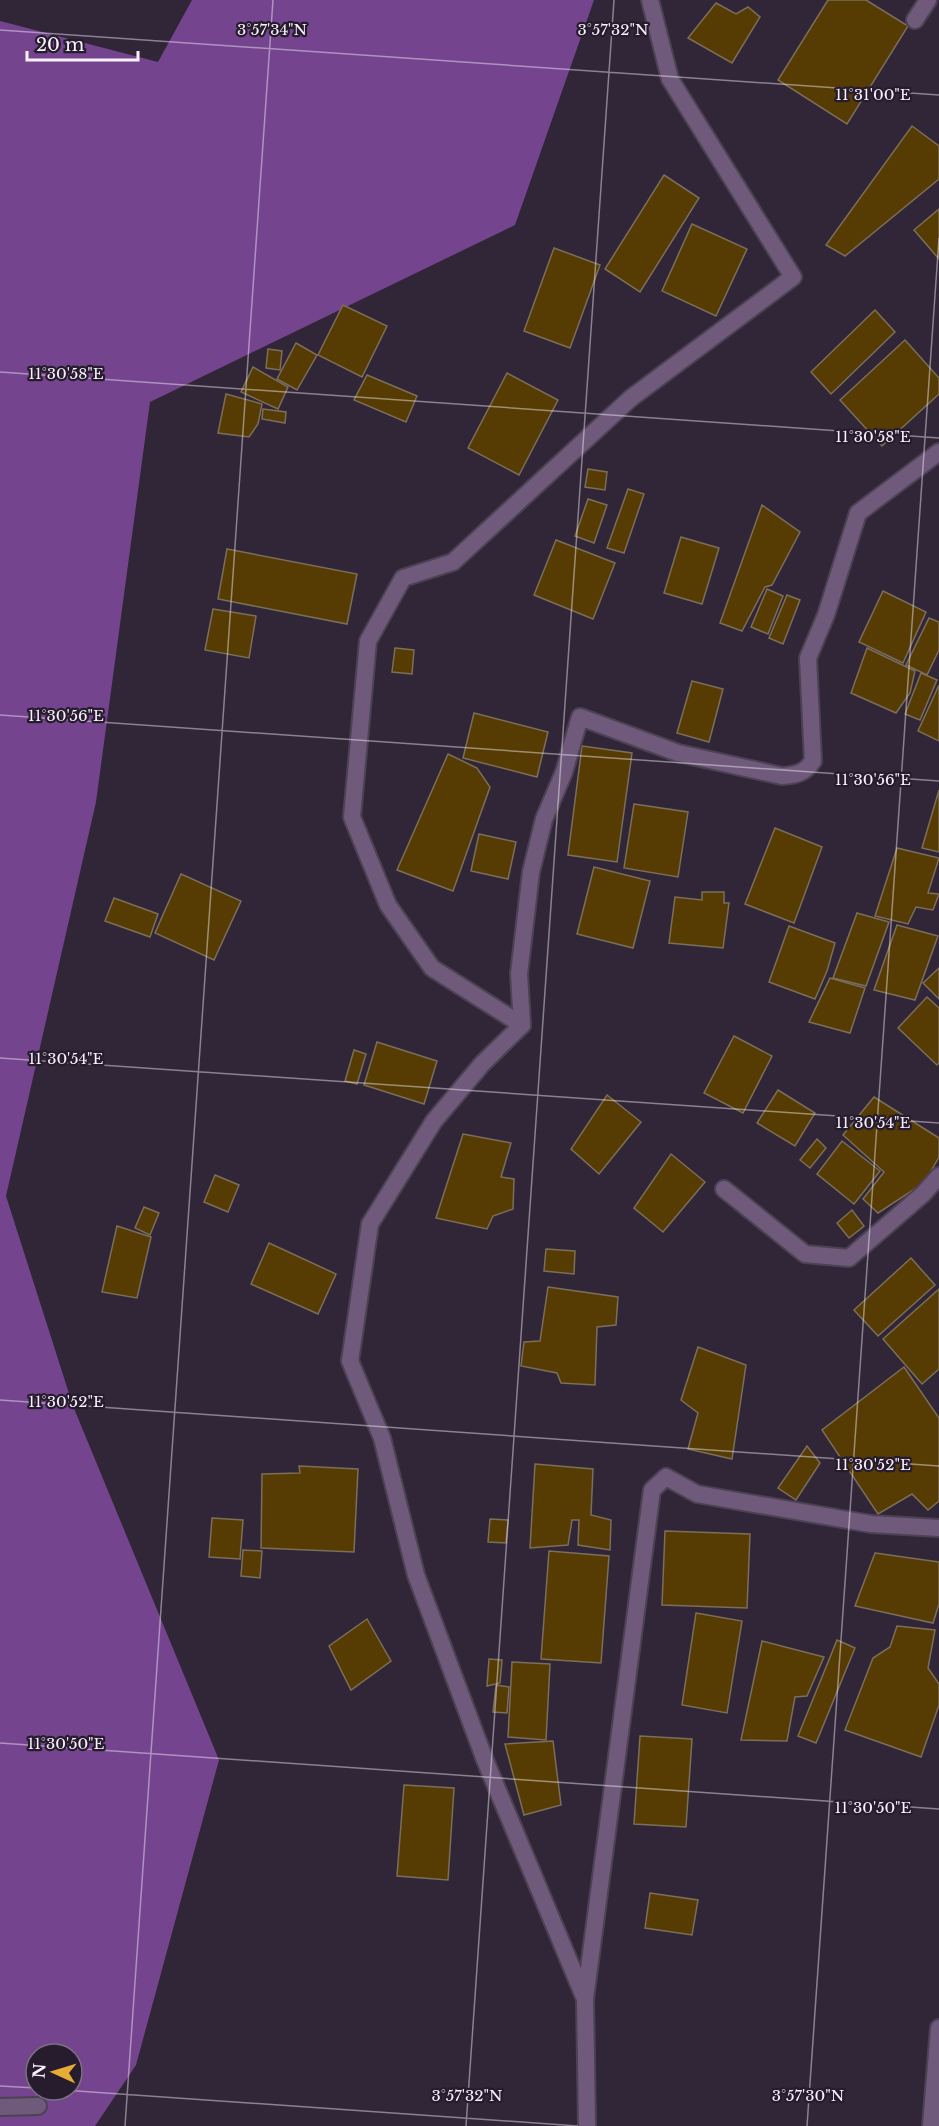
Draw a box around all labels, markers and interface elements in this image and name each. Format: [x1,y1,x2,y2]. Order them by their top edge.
text: 3°57'34"N [237,20,307,39]
text: 3°57'32"N [578,20,648,39]
scale bar [27,24,138,62]
text: 20 m [36,34,84,56]
text: 11°31'00"E [835,85,911,104]
text: 11°30'58"E [28,364,104,383]
text: 11°30'58"E [835,427,911,446]
text: 11°30'56"E [28,706,104,725]
text: 11°30'56"E [835,770,911,789]
text: 11°30'54"E [29,1049,104,1068]
text: 11°30'54"E [836,1113,911,1132]
text: 11°30'52"E [28,1392,104,1411]
text: 11°30'52"E [835,1455,911,1474]
text: 11°30'50"E [27,1734,105,1753]
text: 11°30'50"E [834,1798,912,1817]
north arrow [24,2042,84,2102]
text: N [29,2063,50,2079]
text: 3°57'32"N [432,2086,502,2105]
text: 3°57'30"N [772,2086,844,2105]

